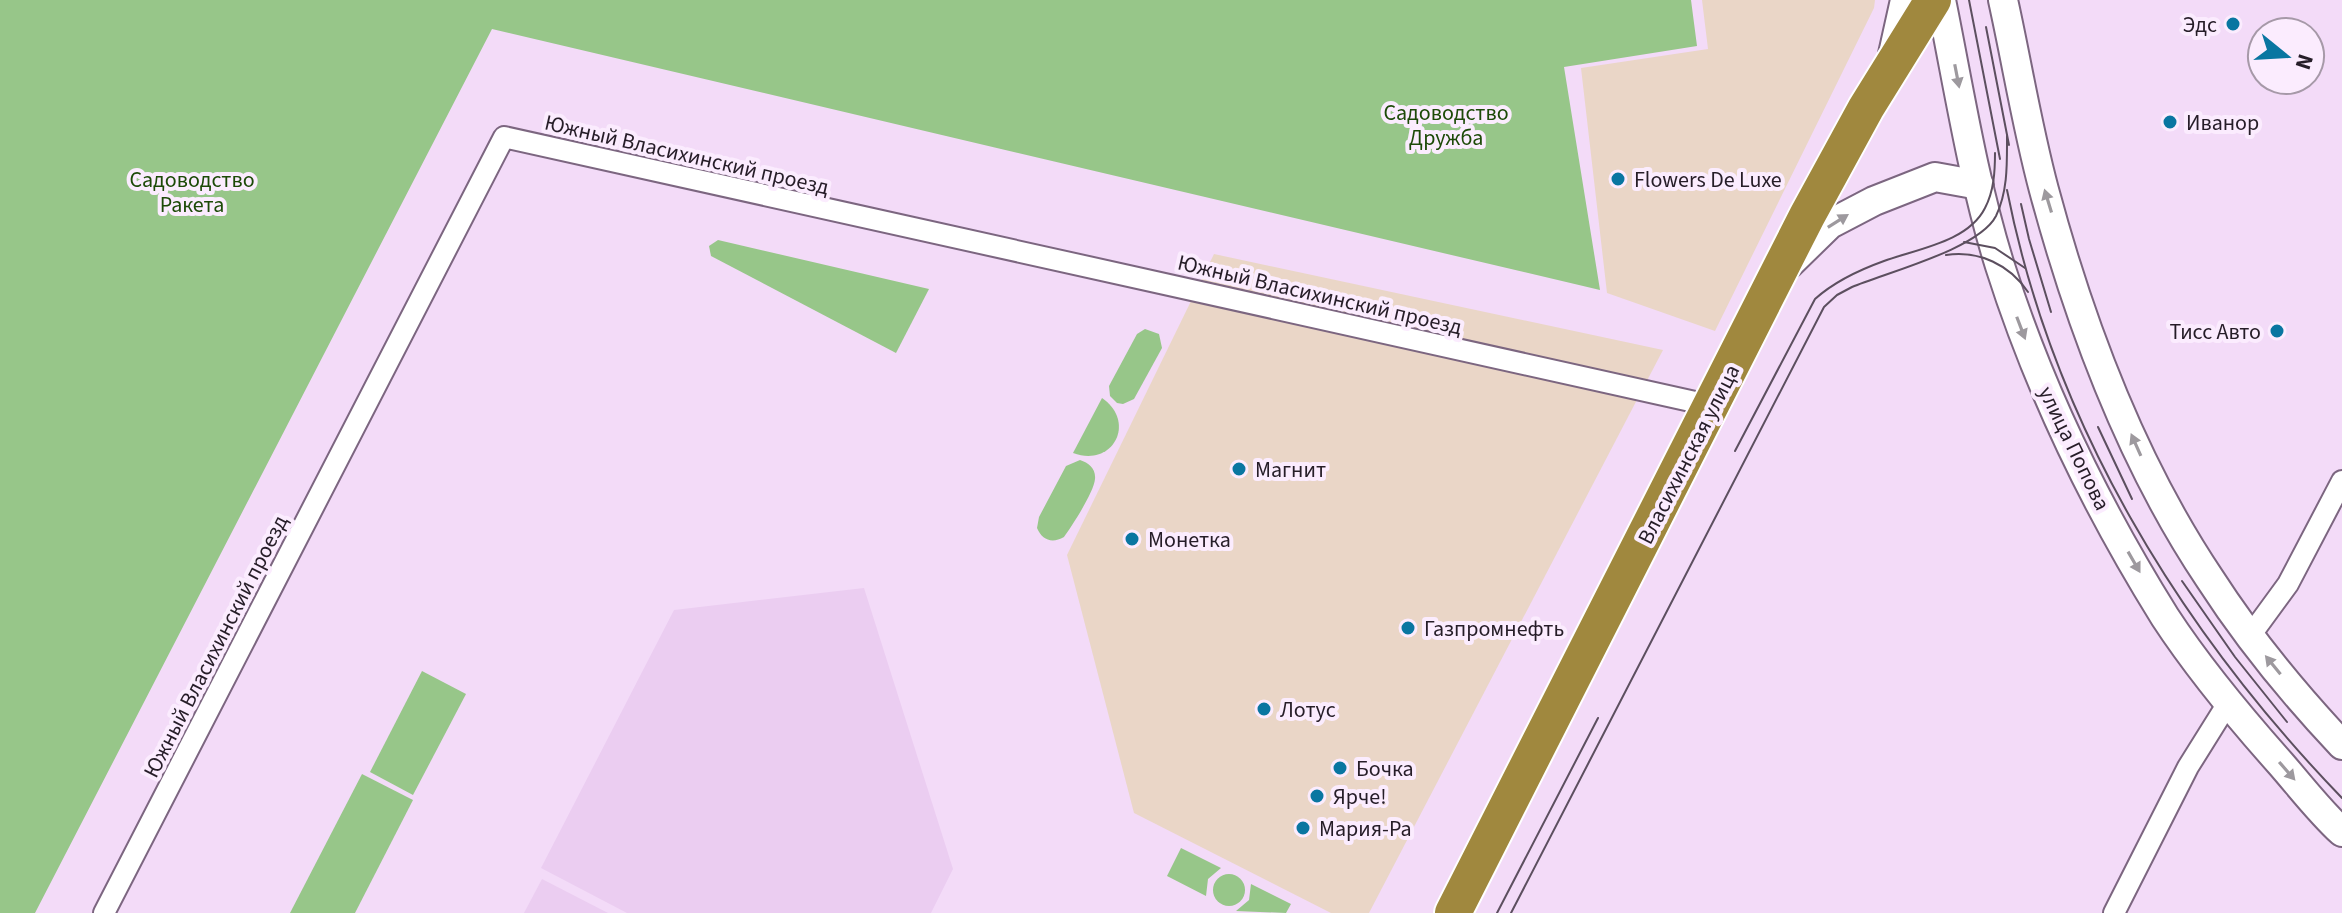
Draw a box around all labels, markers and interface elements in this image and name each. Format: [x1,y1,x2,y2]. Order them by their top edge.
place label: Эдс [2183,9,2217,41]
marker: Эдс [2224,15,2242,33]
north arrow [2246,16,2326,96]
text: N [2287,50,2322,74]
one-way arrow [1951,64,1963,89]
park label: Садоводство Дружба [1383,97,1509,154]
street label: Южный Власихинский проезд [541,107,832,203]
place label: Иванор [2186,107,2259,139]
marker: Иванор [2161,113,2179,131]
park label: Садоводство Ракета [129,164,255,221]
place label: Flowers De Luxe [1634,164,1782,196]
marker: Flowers De Luxe [1609,170,1627,188]
one-way arrow [2041,188,2053,212]
one-way arrow [1827,214,1848,229]
street label: Южный Власихинский проезд [1174,247,1465,343]
one-way arrow [2015,316,2028,340]
place label: Тисс Авто [2169,316,2261,348]
marker: Тисс Авто [2268,322,2286,340]
street label: Власихинская улица [1630,359,1748,550]
street label: улица Попова [2030,381,2118,516]
one-way arrow [2130,433,2143,456]
place label: Магнит [1255,454,1326,486]
marker: Магнит [1230,460,1248,478]
street label: Южный Власихинский проезд [136,509,296,783]
place label: Монетка [1148,524,1231,556]
marker: Монетка [1123,530,1141,548]
one-way arrow [2126,551,2140,573]
place label: Газпромнефть [1424,613,1564,645]
marker: Газпромнефть [1399,619,1417,637]
one-way arrow [2265,655,2282,675]
place label: Лотус [1280,694,1336,726]
marker: Лотус [1255,700,1273,718]
place label: Бочка [1356,753,1414,785]
marker: Бочка [1331,759,1349,777]
one-way arrow [2278,760,2295,780]
place label: Ярче! [1333,781,1387,813]
marker: Ярче! [1308,787,1326,805]
place label: Мария-Ра [1319,813,1412,845]
marker: Мария-Ра [1294,819,1312,837]

